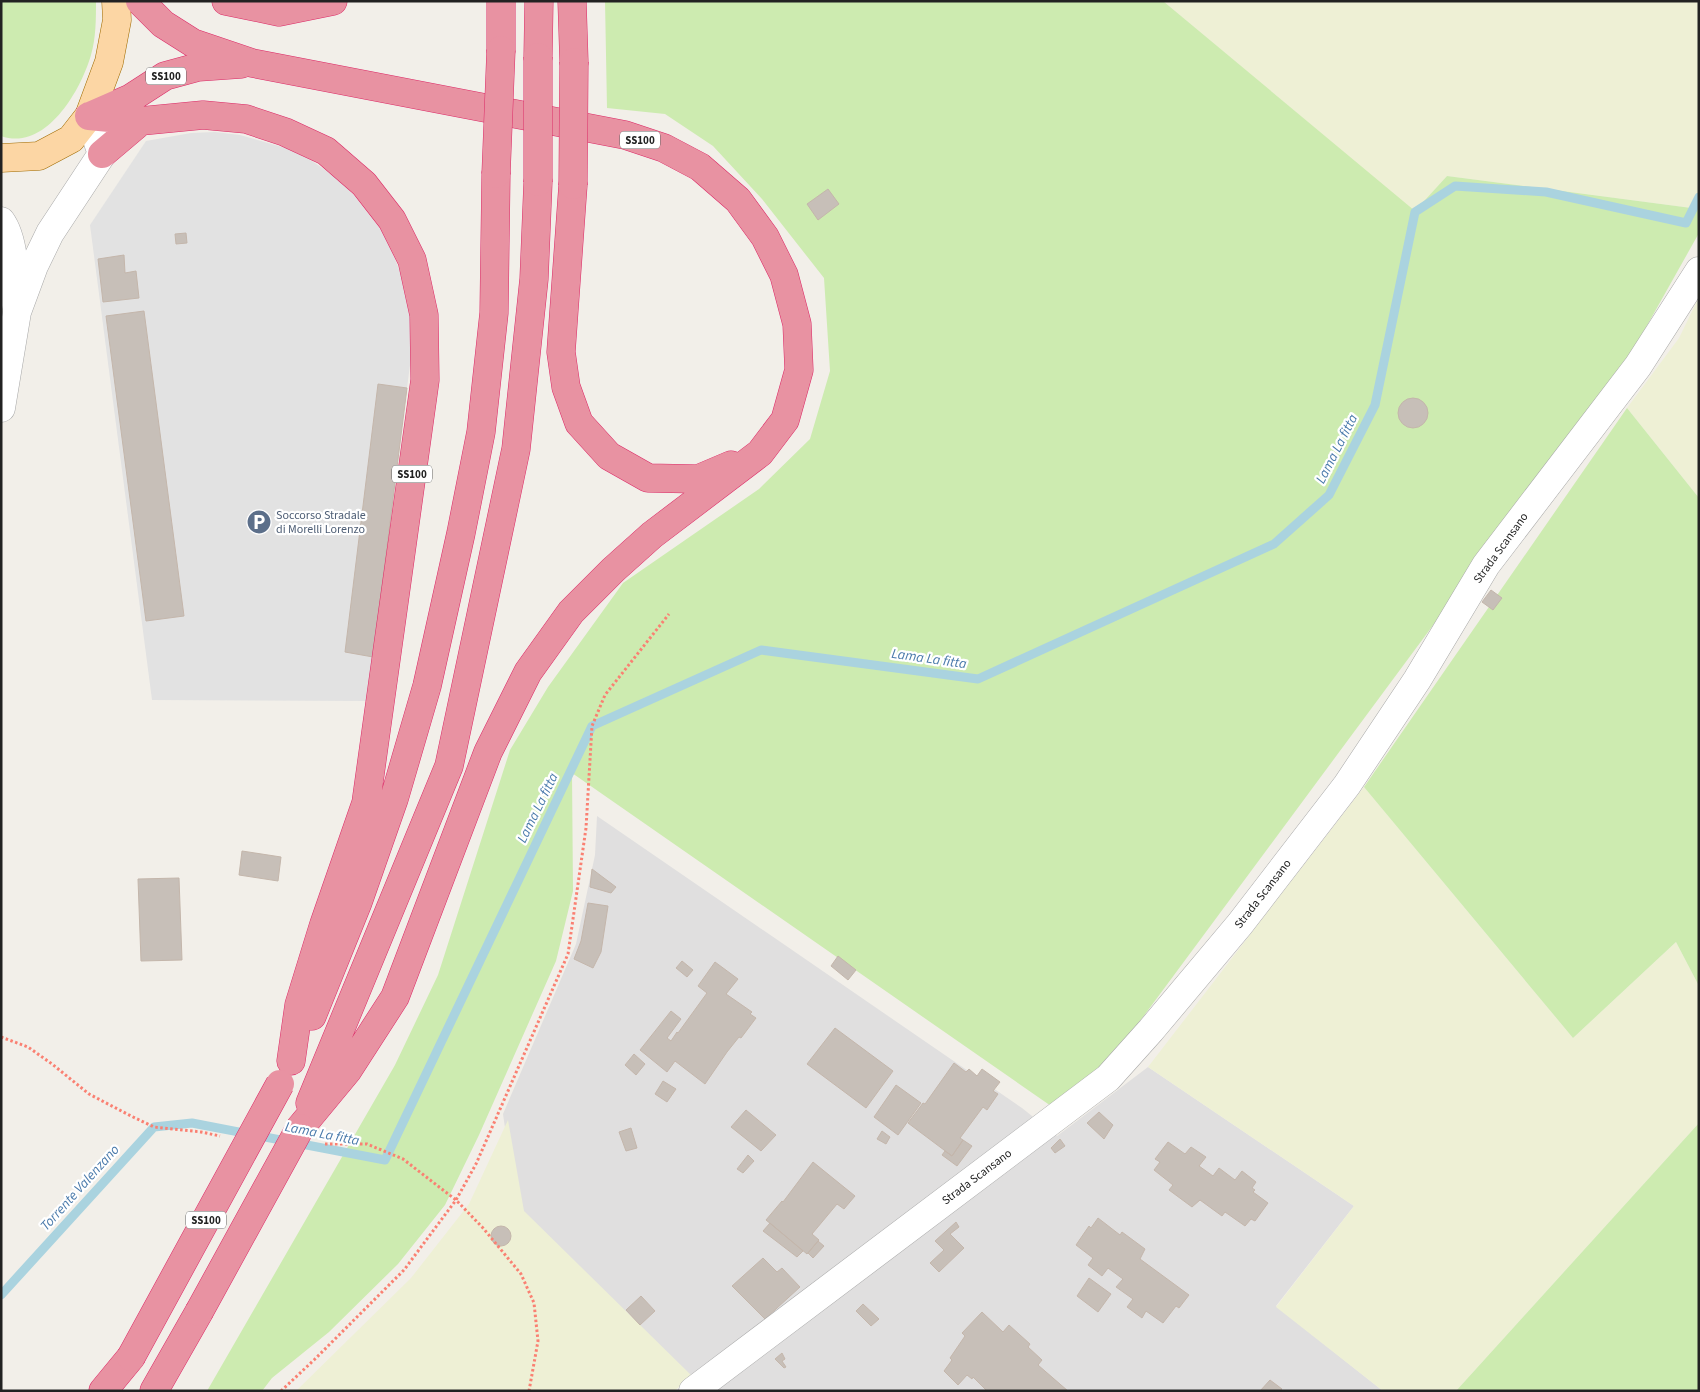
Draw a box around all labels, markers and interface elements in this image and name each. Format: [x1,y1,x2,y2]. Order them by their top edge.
road number: SS100 [146,68,186,84]
road number: SS100 [620,132,660,148]
water label: Lama La fitta [1311,410,1363,487]
road number: SS100 [392,466,432,482]
place label: Soccorso Stradale di Morelli Lorenzo [276,507,366,538]
parking icon: Soccorso Stradale di Morelli Lorenzo [246,509,272,535]
street label: Strada Scansano [1470,509,1532,587]
water label: Lama La fitta [890,644,968,674]
water label: Lama La fitta [512,769,564,846]
street label: Strada Scansano [1231,856,1295,932]
water label: Lama La fitta [283,1117,361,1151]
water label: Torrente Valenzano [36,1140,124,1236]
street label: Strada Scansano [938,1145,1016,1209]
road number: SS100 [186,1212,226,1228]

